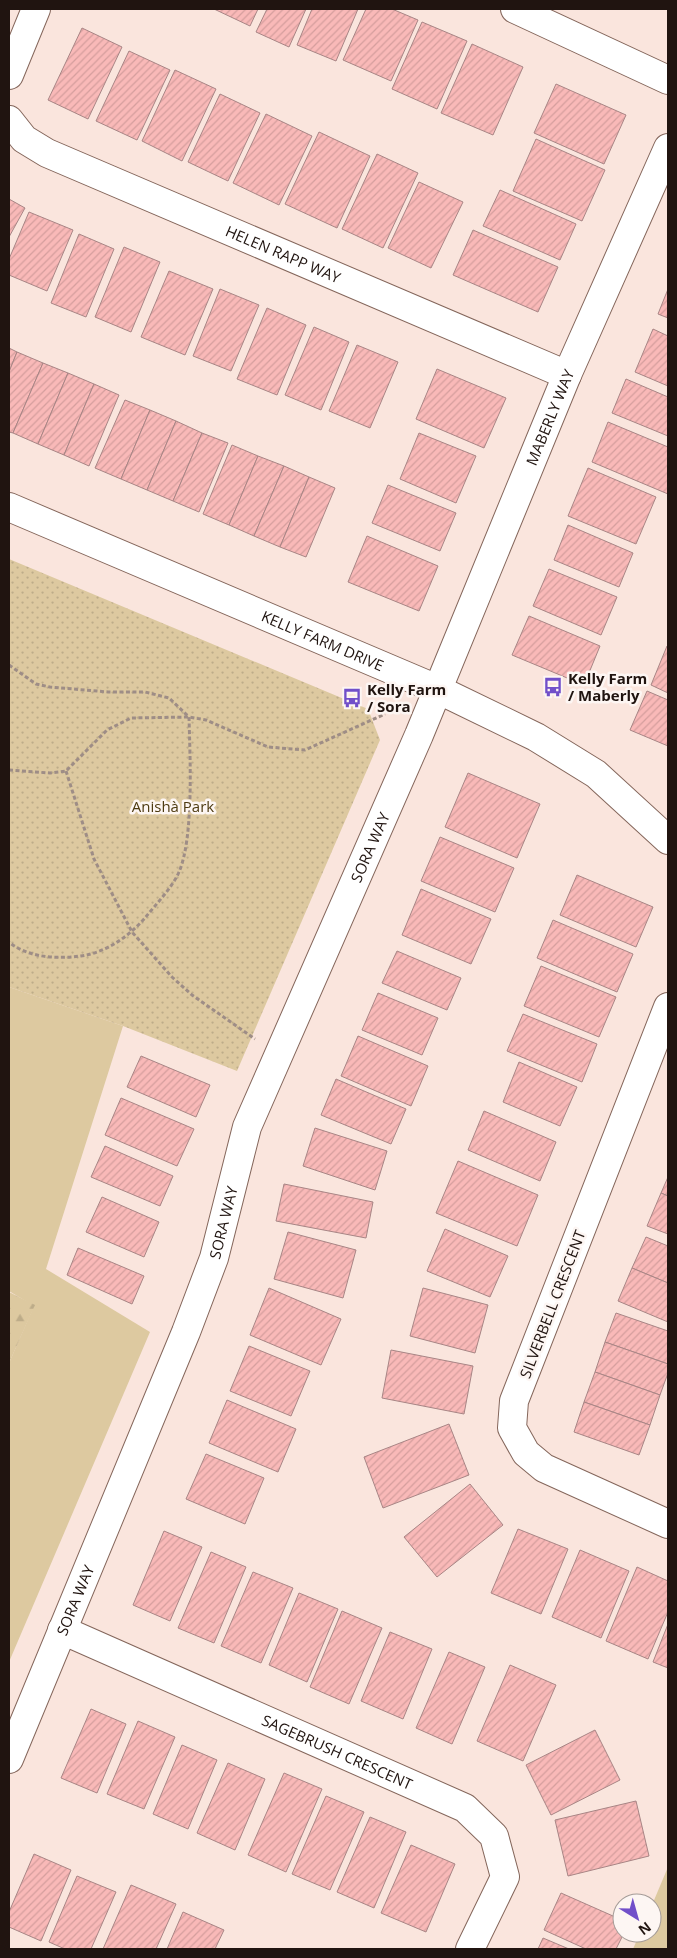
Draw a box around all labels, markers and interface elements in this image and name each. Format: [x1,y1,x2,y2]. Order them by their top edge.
street label: HELEN RAPP WAY [223,220,344,287]
street label: MABERLY WAY [521,365,579,468]
street label: KELLY FARM DRIVE [259,606,387,675]
place label: Kelly Farm / Maberly [568,668,647,705]
bus stop icon: Kelly Farm / Maberly [542,676,564,698]
place label: Kelly Farm / Sora [367,679,446,716]
bus stop icon: Kelly Farm / Sora [341,687,363,709]
park label: Anishà Park [132,796,214,816]
street label: SORA WAY [346,809,394,885]
street label: SORA WAY [204,1183,242,1261]
street label: SILVERBELL CRESCENT [515,1226,590,1381]
street label: SORA WAY [51,1561,99,1638]
street label: SAGEBRUSH CRESCENT [259,1710,416,1794]
north arrow [612,1893,662,1943]
text: N [635,1918,655,1940]

